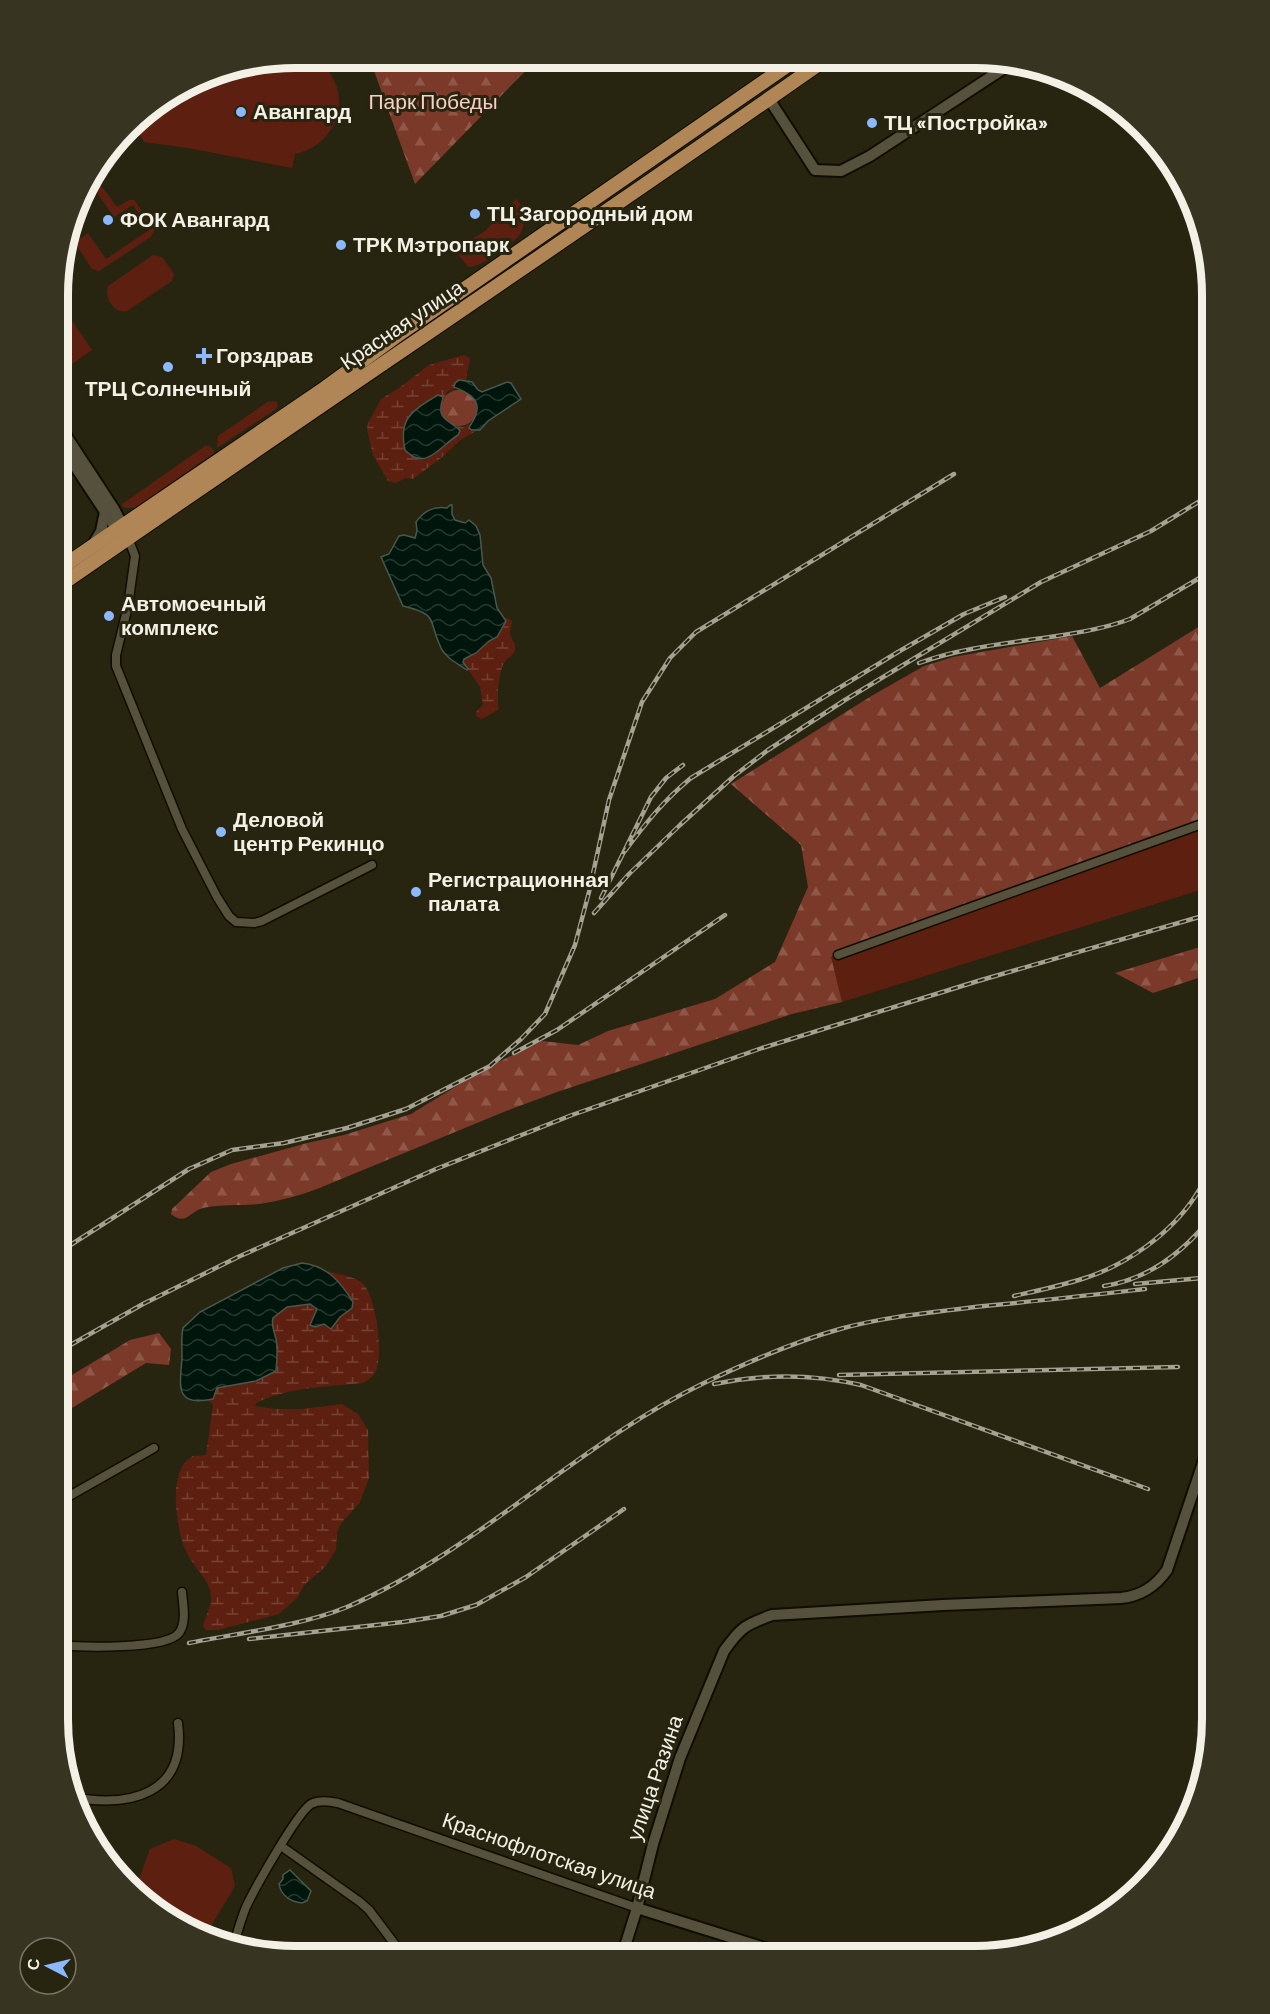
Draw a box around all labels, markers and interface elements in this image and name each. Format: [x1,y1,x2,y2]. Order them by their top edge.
park label: Парк Победы [369,88,497,113]
place label: Авангард [253,98,351,123]
marker: Авангард [234,105,248,119]
place label: ТЦ «Постройка» [884,109,1048,134]
marker: ТЦ «Постройка» [865,116,879,130]
place label: ТЦ Загородный дом [487,200,693,225]
place label: ФОК Авангард [120,206,270,231]
marker: ТЦ Загородный дом [468,207,482,221]
marker: ФОК Авангард [101,213,115,227]
place label: ТРК Мэтропарк [353,231,510,256]
marker: ТРК Мэтропарк [334,238,348,252]
street label: Красная улица [335,273,468,374]
place label: Горздрав [216,342,314,367]
marker: Горздрав [197,349,211,363]
marker: ТРЦ Солнечный [161,360,175,374]
place label: ТРЦ Солнечный [85,375,251,400]
place label: Автомоечный комплекс [121,590,266,639]
marker: Автомоечный комплекс [102,609,116,623]
place label: Деловой центр Рекинцо [233,806,385,855]
marker: Деловой центр Рекинцо [214,825,228,839]
place label: Регистрационная палата [428,866,609,915]
marker: Регистрационная палата [409,885,423,899]
street label: улица Разина [620,1711,687,1844]
street label: Краснофлотская улица [439,1806,660,1903]
north arrow [18,1936,78,1996]
text: С [22,1957,43,1971]

